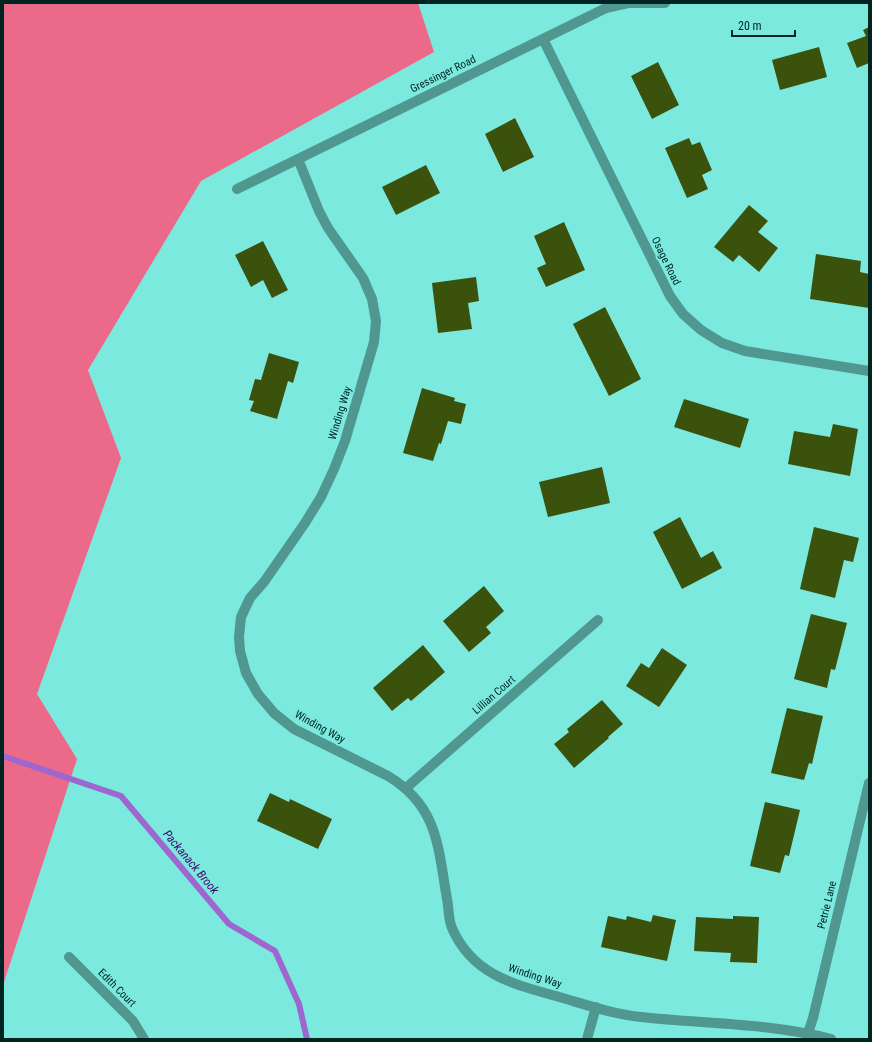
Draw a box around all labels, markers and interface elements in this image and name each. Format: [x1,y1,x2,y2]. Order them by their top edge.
scale bar [732,12,795,38]
text: 20 m [738,19,762,33]
street label: Gressinger Road [408,53,478,95]
street label: Osage Road [649,235,683,287]
street label: Winding Way [326,384,354,441]
street label: Lillian Court [470,673,518,717]
street label: Winding Way [293,708,348,746]
water label: Packanack Brook [160,827,222,898]
street label: Petrie Lane [815,880,839,930]
street label: Winding Way [507,961,564,991]
street label: Edith Court [95,966,139,1010]

